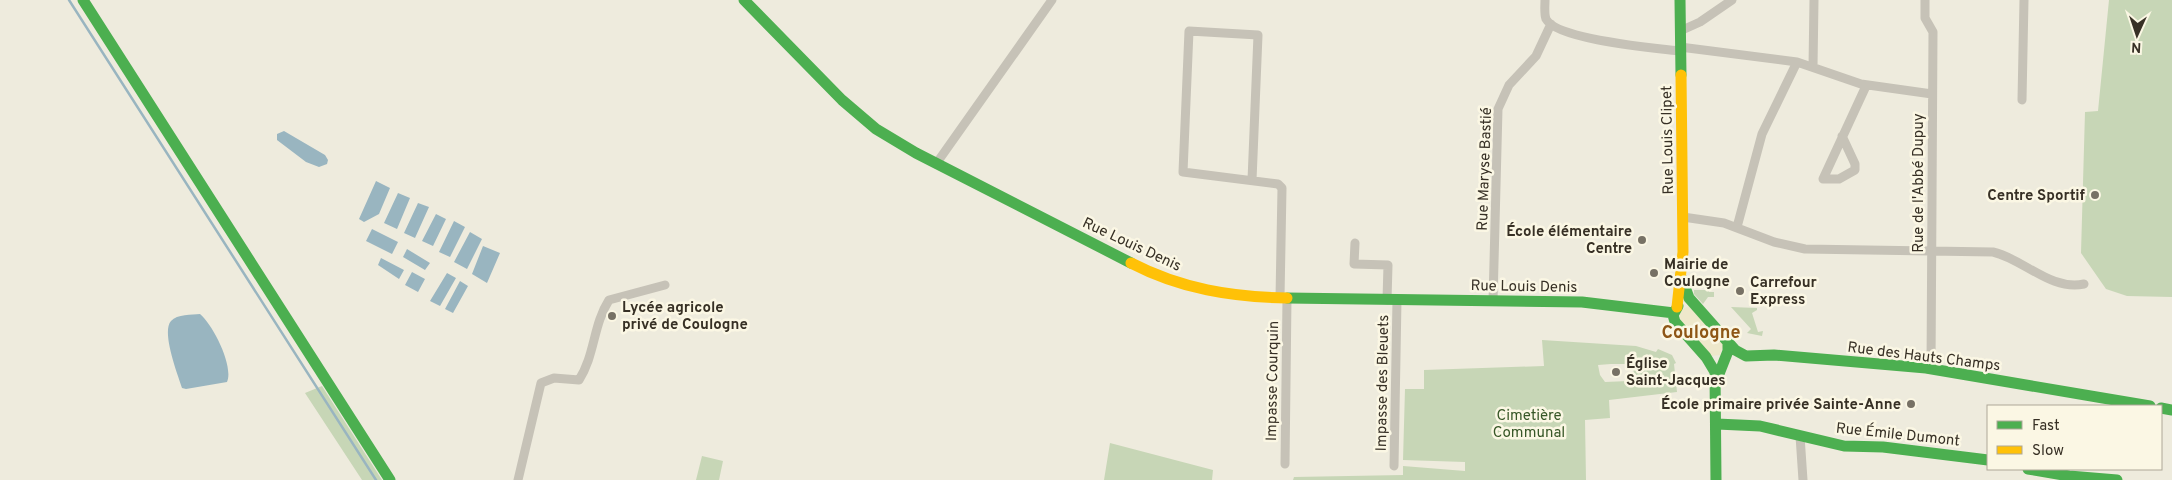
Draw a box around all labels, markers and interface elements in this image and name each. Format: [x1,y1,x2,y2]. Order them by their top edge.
north arrow [2112,10,2162,60]
text: N [2131,38,2142,55]
street label: Rue Louis Clipet [1658,85,1679,195]
street label: Rue Maryse Bastié [1474,107,1497,231]
street label: Rue de l'Abbé Dupuy [1910,113,1929,253]
place label: Centre Sportif [1987,187,2086,206]
marker: Centre Sportif [2089,189,2101,201]
street label: Rue Louis Denis [1079,214,1184,277]
place label: École élémentaire Centre [1506,222,1632,259]
marker: École élémentaire Centre [1636,234,1648,246]
place label: Mairie de Coulogne [1664,256,1730,292]
marker: Mairie de Coulogne [1648,267,1660,279]
place label: Carrefour Express [1750,274,1818,310]
street label: Rue Louis Denis [1470,277,1578,298]
marker: Carrefour Express [1734,285,1746,297]
place label: Lycée agricole privé de Coulogne [622,299,748,335]
marker: Lycée agricole privé de Coulogne [606,310,618,322]
street label: Impasse des Bleuets [1373,314,1394,452]
street label: Impasse Courquin [1263,321,1284,441]
district label: Coulogne [1661,322,1741,345]
street label: Rue des Hauts Champs [1846,339,2001,376]
place label: Église Saint-Jacques [1626,354,1726,391]
marker: Église Saint-Jacques [1610,366,1622,378]
place label: École primaire privée Sainte-Anne [1661,395,1901,415]
marker: École primaire privée Sainte-Anne [1905,398,1917,410]
legend [1987,405,2162,470]
park label: Cimetière Communal [1493,407,1565,443]
text: Fast [2032,417,2060,436]
street label: Rue Émile Dumont [1835,419,1961,451]
text: Slow [2032,442,2064,461]

